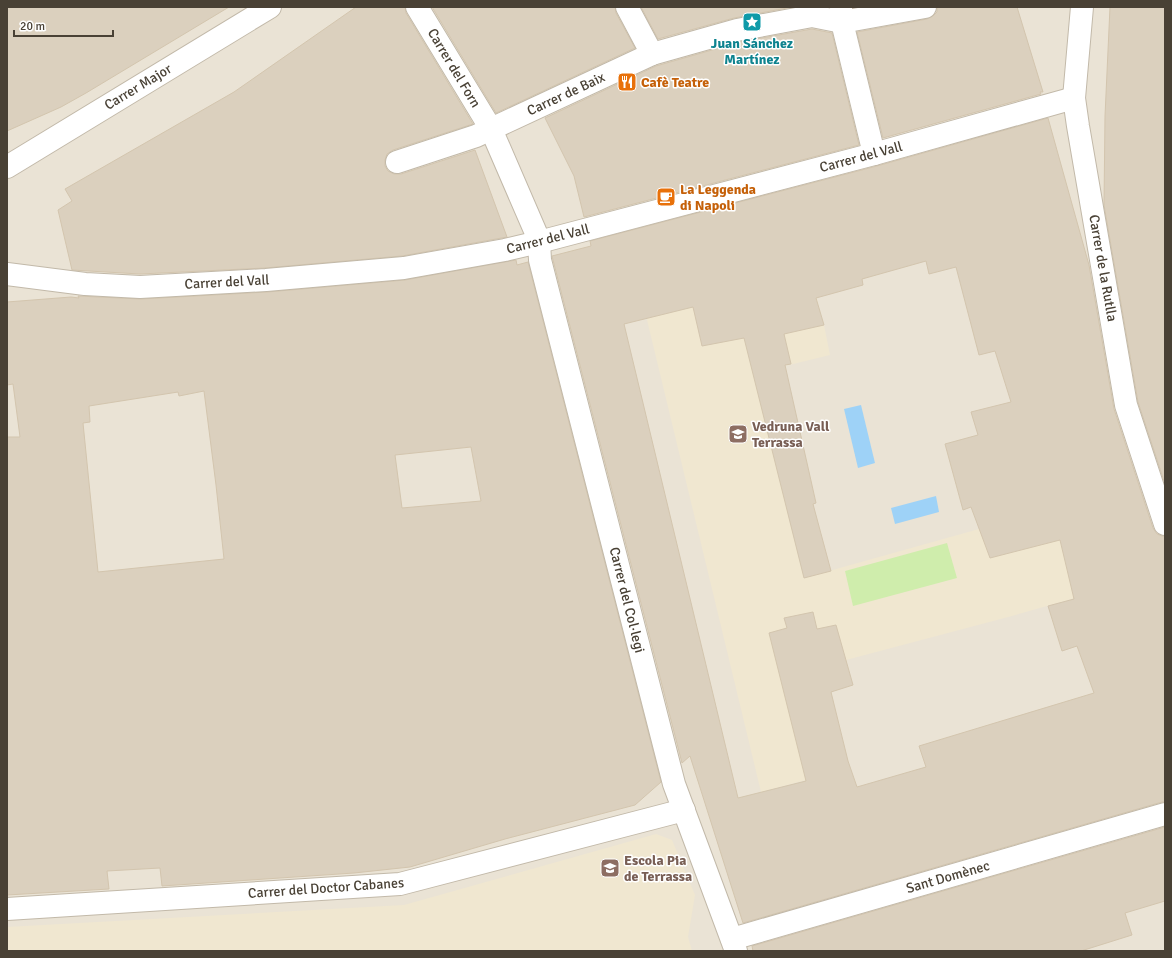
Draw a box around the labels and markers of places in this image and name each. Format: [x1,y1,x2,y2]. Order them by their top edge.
place icon: Juan Sánchez Martínez [741,11,763,33]
place label: Juan Sánchez Martínez [711,35,793,68]
restaurant icon: Cafè Teatre [616,71,638,93]
place label: Cafè Teatre [641,74,709,91]
place label: La Leggenda di Napoli [680,181,756,214]
cafe icon: La Leggenda di Napoli [655,186,677,208]
place label: Vedruna Vall Terrassa [752,418,830,451]
school or university icon: Vedruna Vall Terrassa [727,423,749,445]
place label: Escola Pia de Terrassa [624,852,692,885]
school or university icon: Escola Pia de Terrassa [599,857,621,879]

